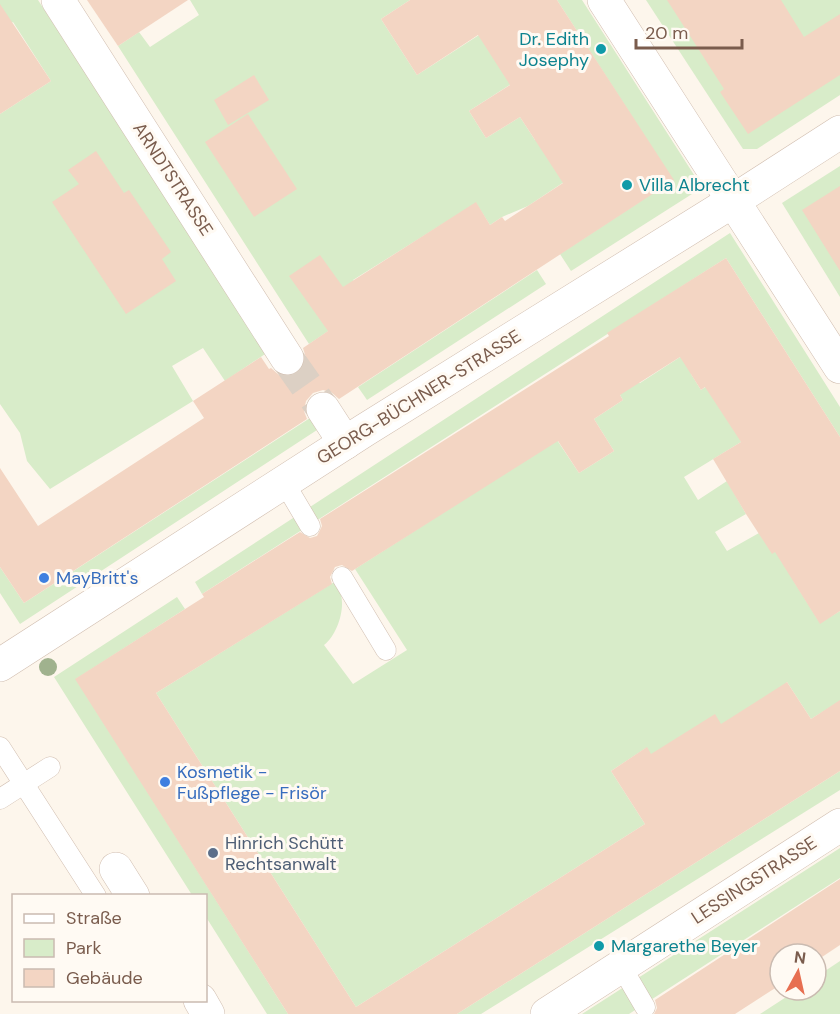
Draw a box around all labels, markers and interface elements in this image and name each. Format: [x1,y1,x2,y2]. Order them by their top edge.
scale bar [636,12,742,50]
text: 20 m [645,21,688,45]
place label: Dr. Edith Josephy [519,27,589,72]
marker: Dr. Edith Josephy [594,42,608,56]
street label: ARNDTSTRASSE [127,118,219,240]
place label: Villa Albrecht [639,173,749,197]
marker: Villa Albrecht [620,178,634,192]
street label: GEORG-BÜCHNER-STRASSE [312,324,526,470]
place label: MayBritt's [56,566,139,590]
marker: MayBritt's [37,571,51,585]
place label: Kosmetik - Fußpflege - Frisör [177,760,327,805]
marker: Kosmetik - Fußpflege - Frisör [158,775,172,789]
place label: Hinrich Schütt Rechtsanwalt [225,831,344,876]
street label: LESSINGSTRASSE [687,831,821,929]
marker: Hinrich Schütt Rechtsanwalt [206,846,220,860]
legend [12,894,207,1002]
text: Straße [66,906,122,930]
place label: Margarethe Beyer [611,934,758,958]
text: Park [66,936,102,960]
marker: Margarethe Beyer [592,939,606,953]
north arrow [768,942,828,1002]
text: N [793,946,807,969]
text: Gebäude [66,966,143,990]

